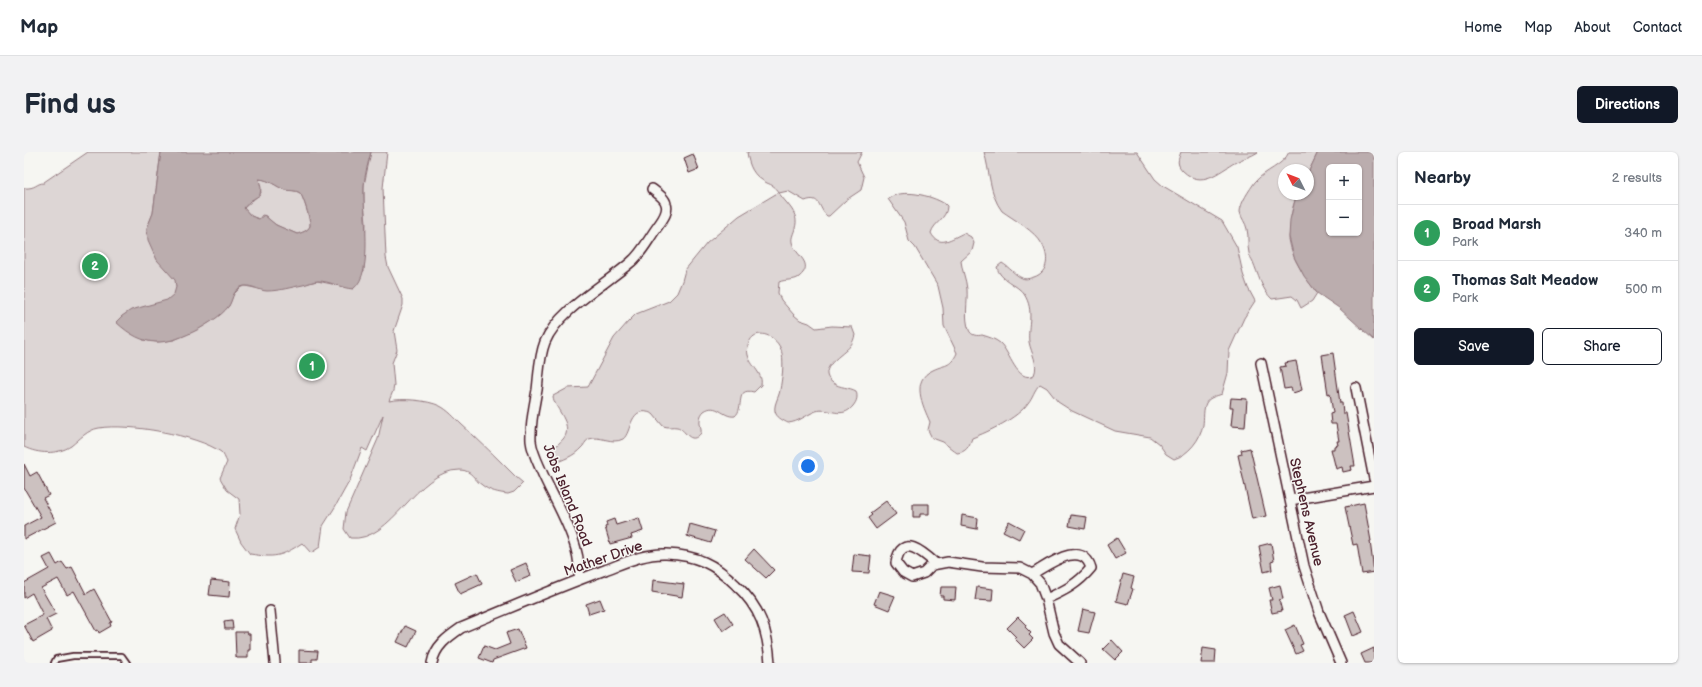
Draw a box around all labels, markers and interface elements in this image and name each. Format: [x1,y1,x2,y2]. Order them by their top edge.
text: Map [20,16,58,39]
text: Home [1464,19,1502,36]
text: Map [1524,19,1552,36]
text: About [1574,19,1611,36]
text: Contact [1633,19,1682,36]
button: Directions [1577,86,1678,123]
text: Find us [24,88,116,121]
north arrow [1278,164,1314,200]
map controls [1326,164,1362,236]
button: + [1326,164,1362,200]
text: Nearby [1414,168,1471,188]
text: 2 results [1612,170,1662,186]
button: − [1326,200,1362,236]
text: Broad Marsh [1452,215,1541,234]
text: 1 [1424,225,1430,241]
text: 340 m [1624,225,1662,241]
text: Park [1452,234,1478,250]
pin: 2 [82,251,108,281]
text: Thomas Salt Meadow [1452,271,1598,290]
text: 2 [1423,281,1431,297]
text: 500 m [1625,281,1662,297]
text: Park [1452,290,1478,306]
button: Save [1414,328,1534,365]
button: Share [1542,328,1662,365]
pin: 1 [299,351,325,381]
street label: Jobs Island Road [539,441,596,549]
your location [798,456,818,476]
street label: Stephens Avenue [1286,456,1327,568]
street label: Mather Drive [562,537,645,580]

